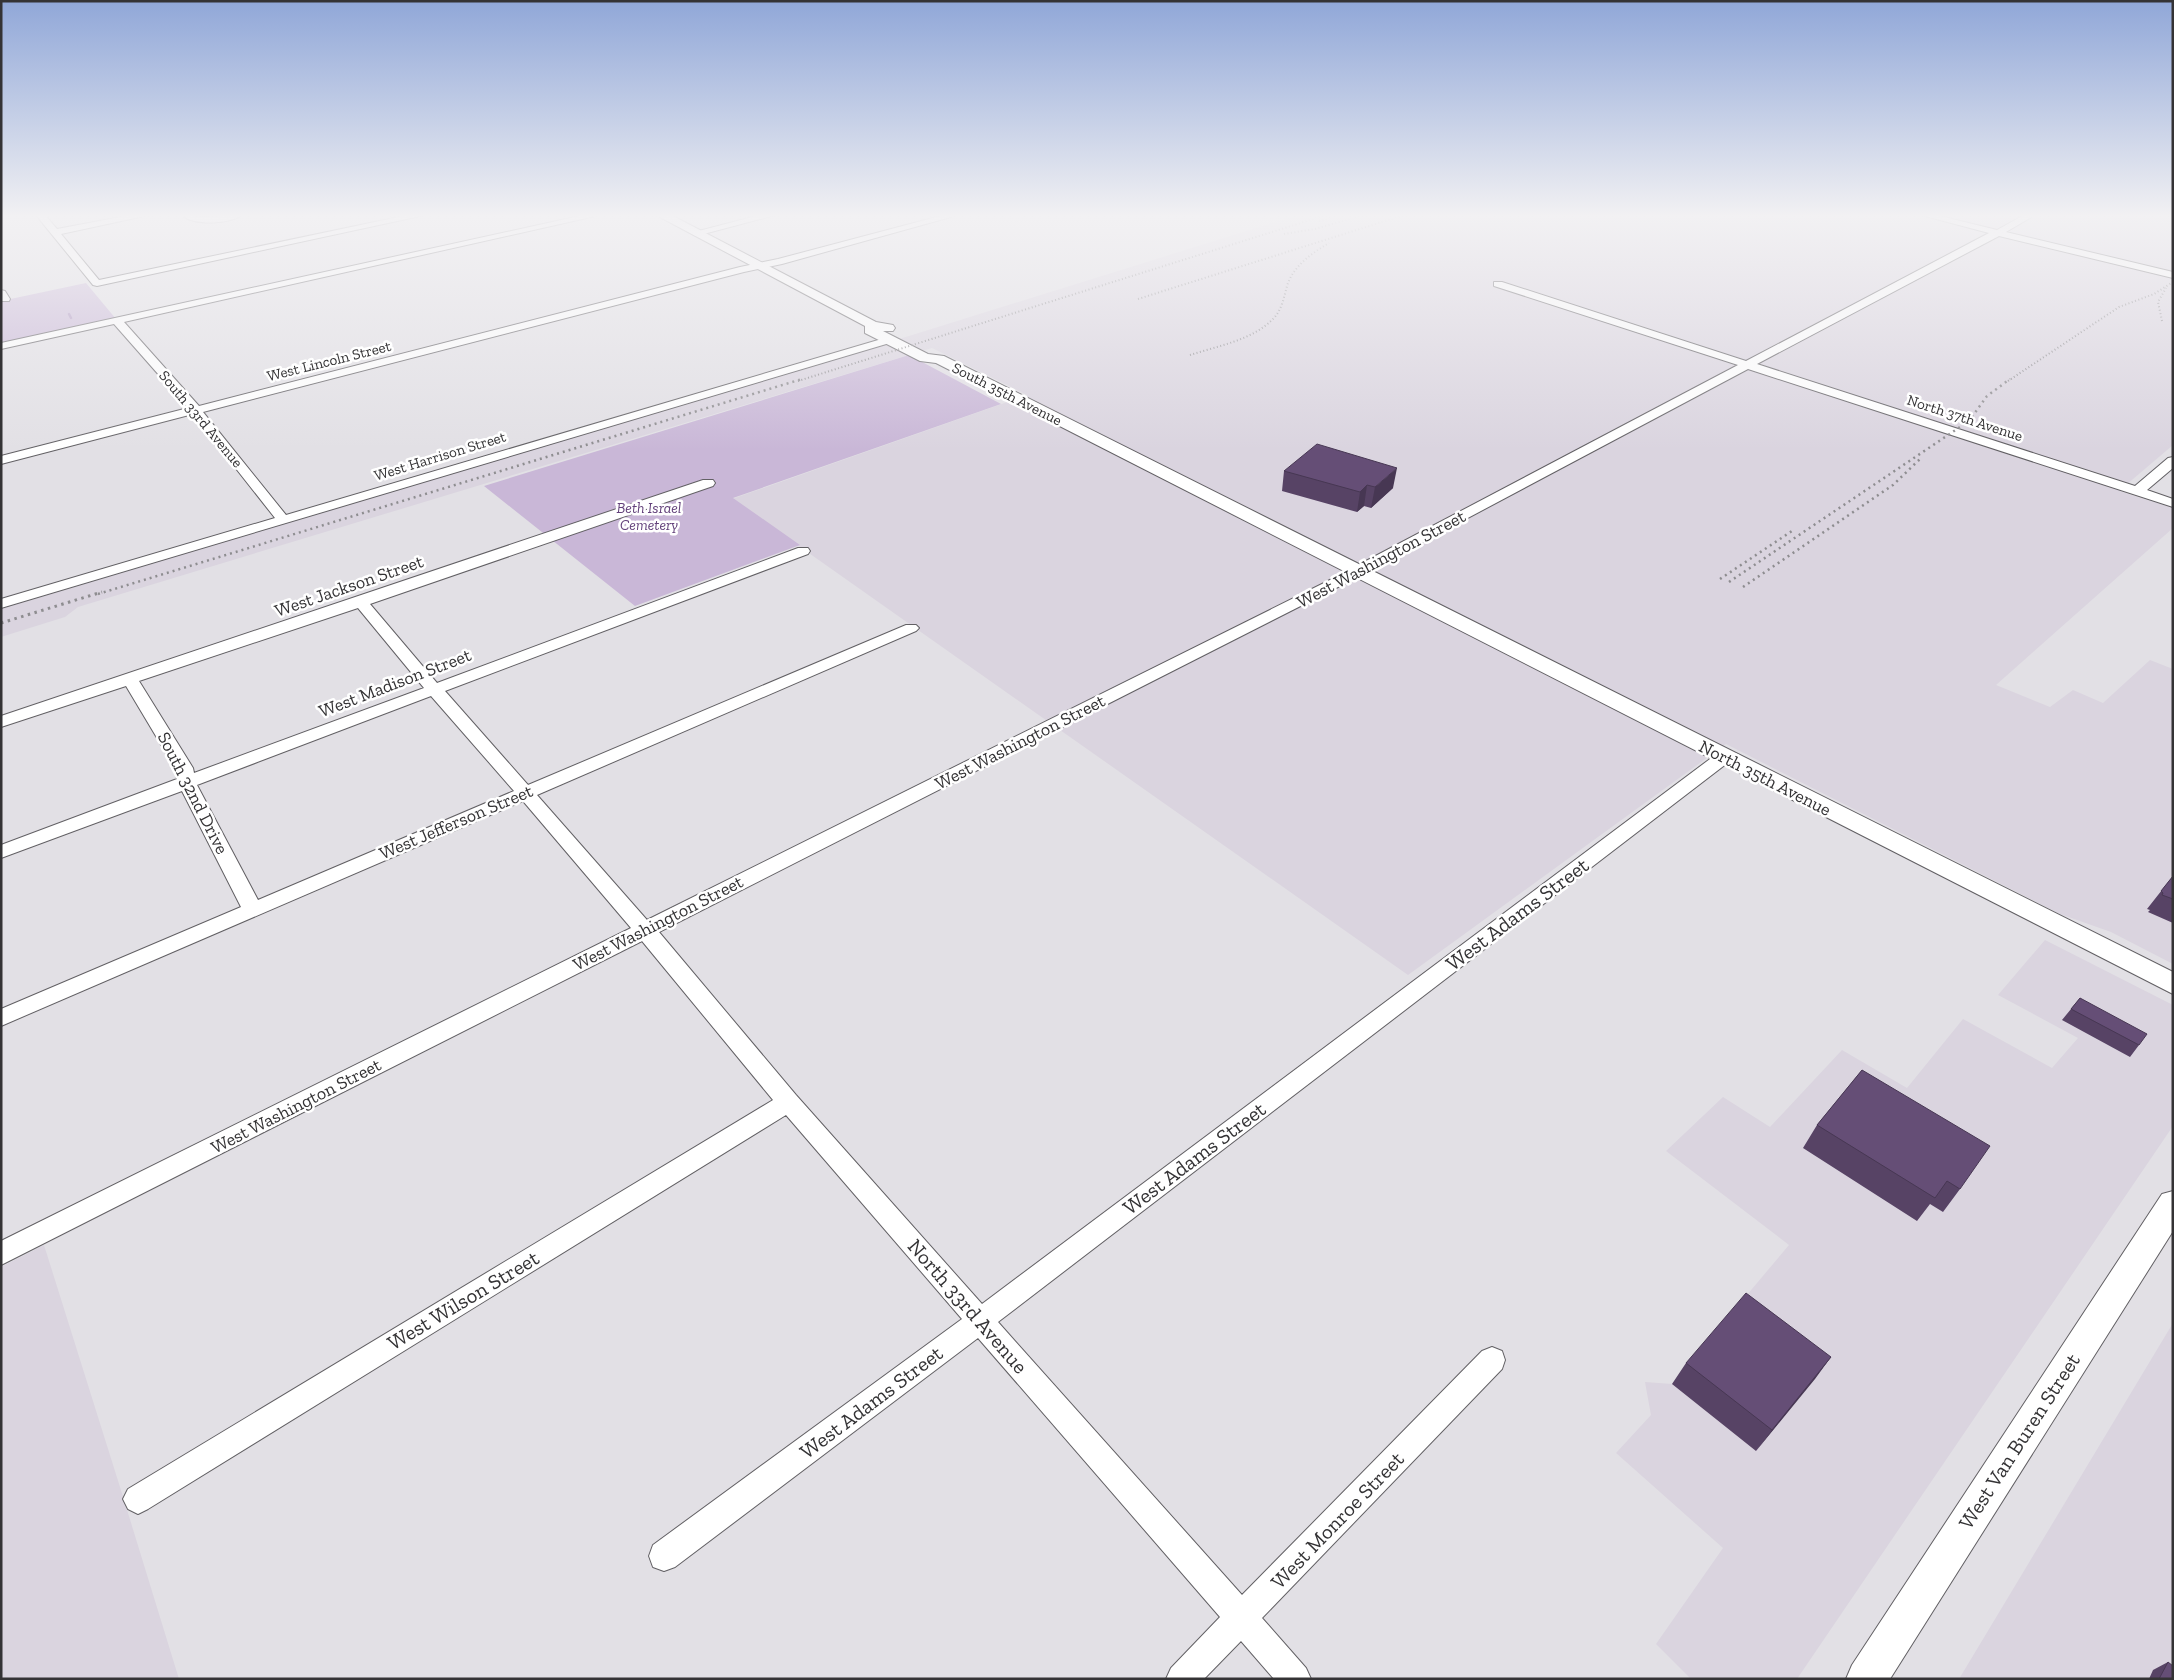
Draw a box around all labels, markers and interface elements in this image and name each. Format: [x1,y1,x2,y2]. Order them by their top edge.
street label: West Lincoln Street [265,337,393,385]
street label: South 35th Avenue [949,359,1065,429]
street label: South 33rd Avenue [155,367,247,471]
street label: North 37th Avenue [1905,391,2025,445]
street label: West Harrison Street [372,427,509,485]
park label: Beth Israel Cemetery [617,499,681,534]
street label: West Washington Street [1293,505,1470,613]
street label: West Jackson Street [272,550,427,622]
street label: West Madison Street [316,644,475,722]
street label: West Washington Street [931,689,1109,795]
street label: South 32nd Drive [153,728,233,858]
street label: North 35th Avenue [1695,735,1835,821]
street label: West Jefferson Street [376,780,536,864]
street label: West Adams Street [1441,852,1593,976]
street label: West Washington Street [569,870,747,976]
street label: West Washington Street [207,1053,385,1159]
street label: West Adams Street [1118,1096,1270,1220]
street label: North 33rd Avenue [903,1234,1033,1379]
street label: West Wilson Street [383,1245,544,1355]
street label: West Adams Street [795,1340,947,1464]
street label: West Van Buren Street [1953,1348,2085,1533]
street label: West Monroe Street [1265,1446,1409,1594]

